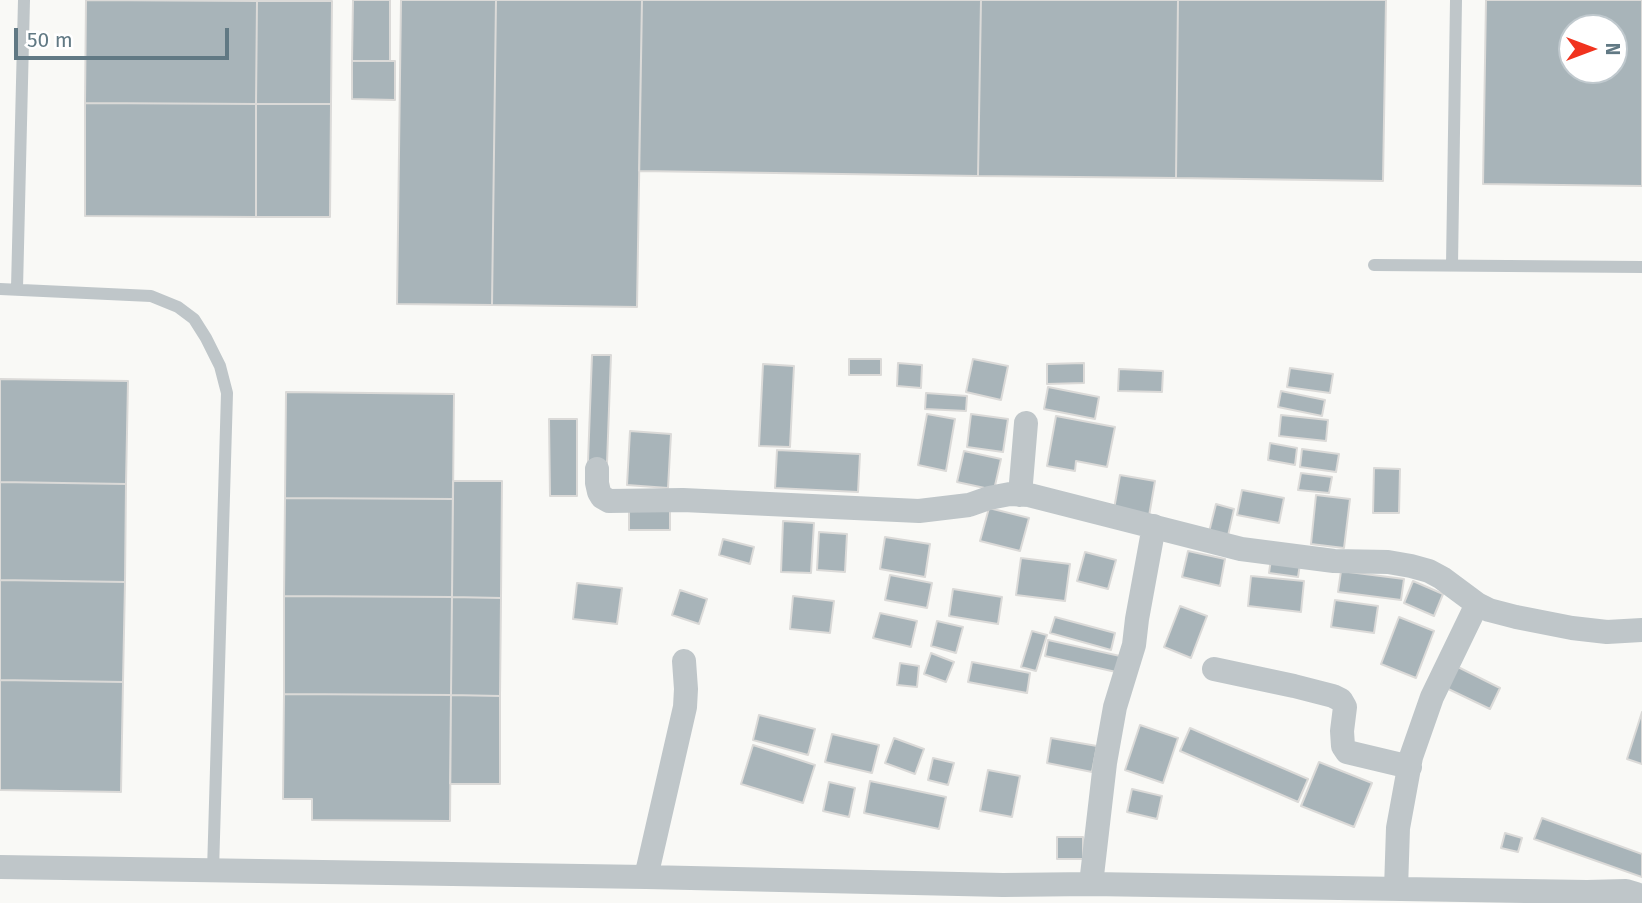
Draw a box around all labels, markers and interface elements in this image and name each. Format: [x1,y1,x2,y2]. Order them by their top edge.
scale bar [18,14,233,58]
north arrow [1558,14,1628,84]
text: 50 m [27,27,73,53]
text: N [1601,43,1624,55]

